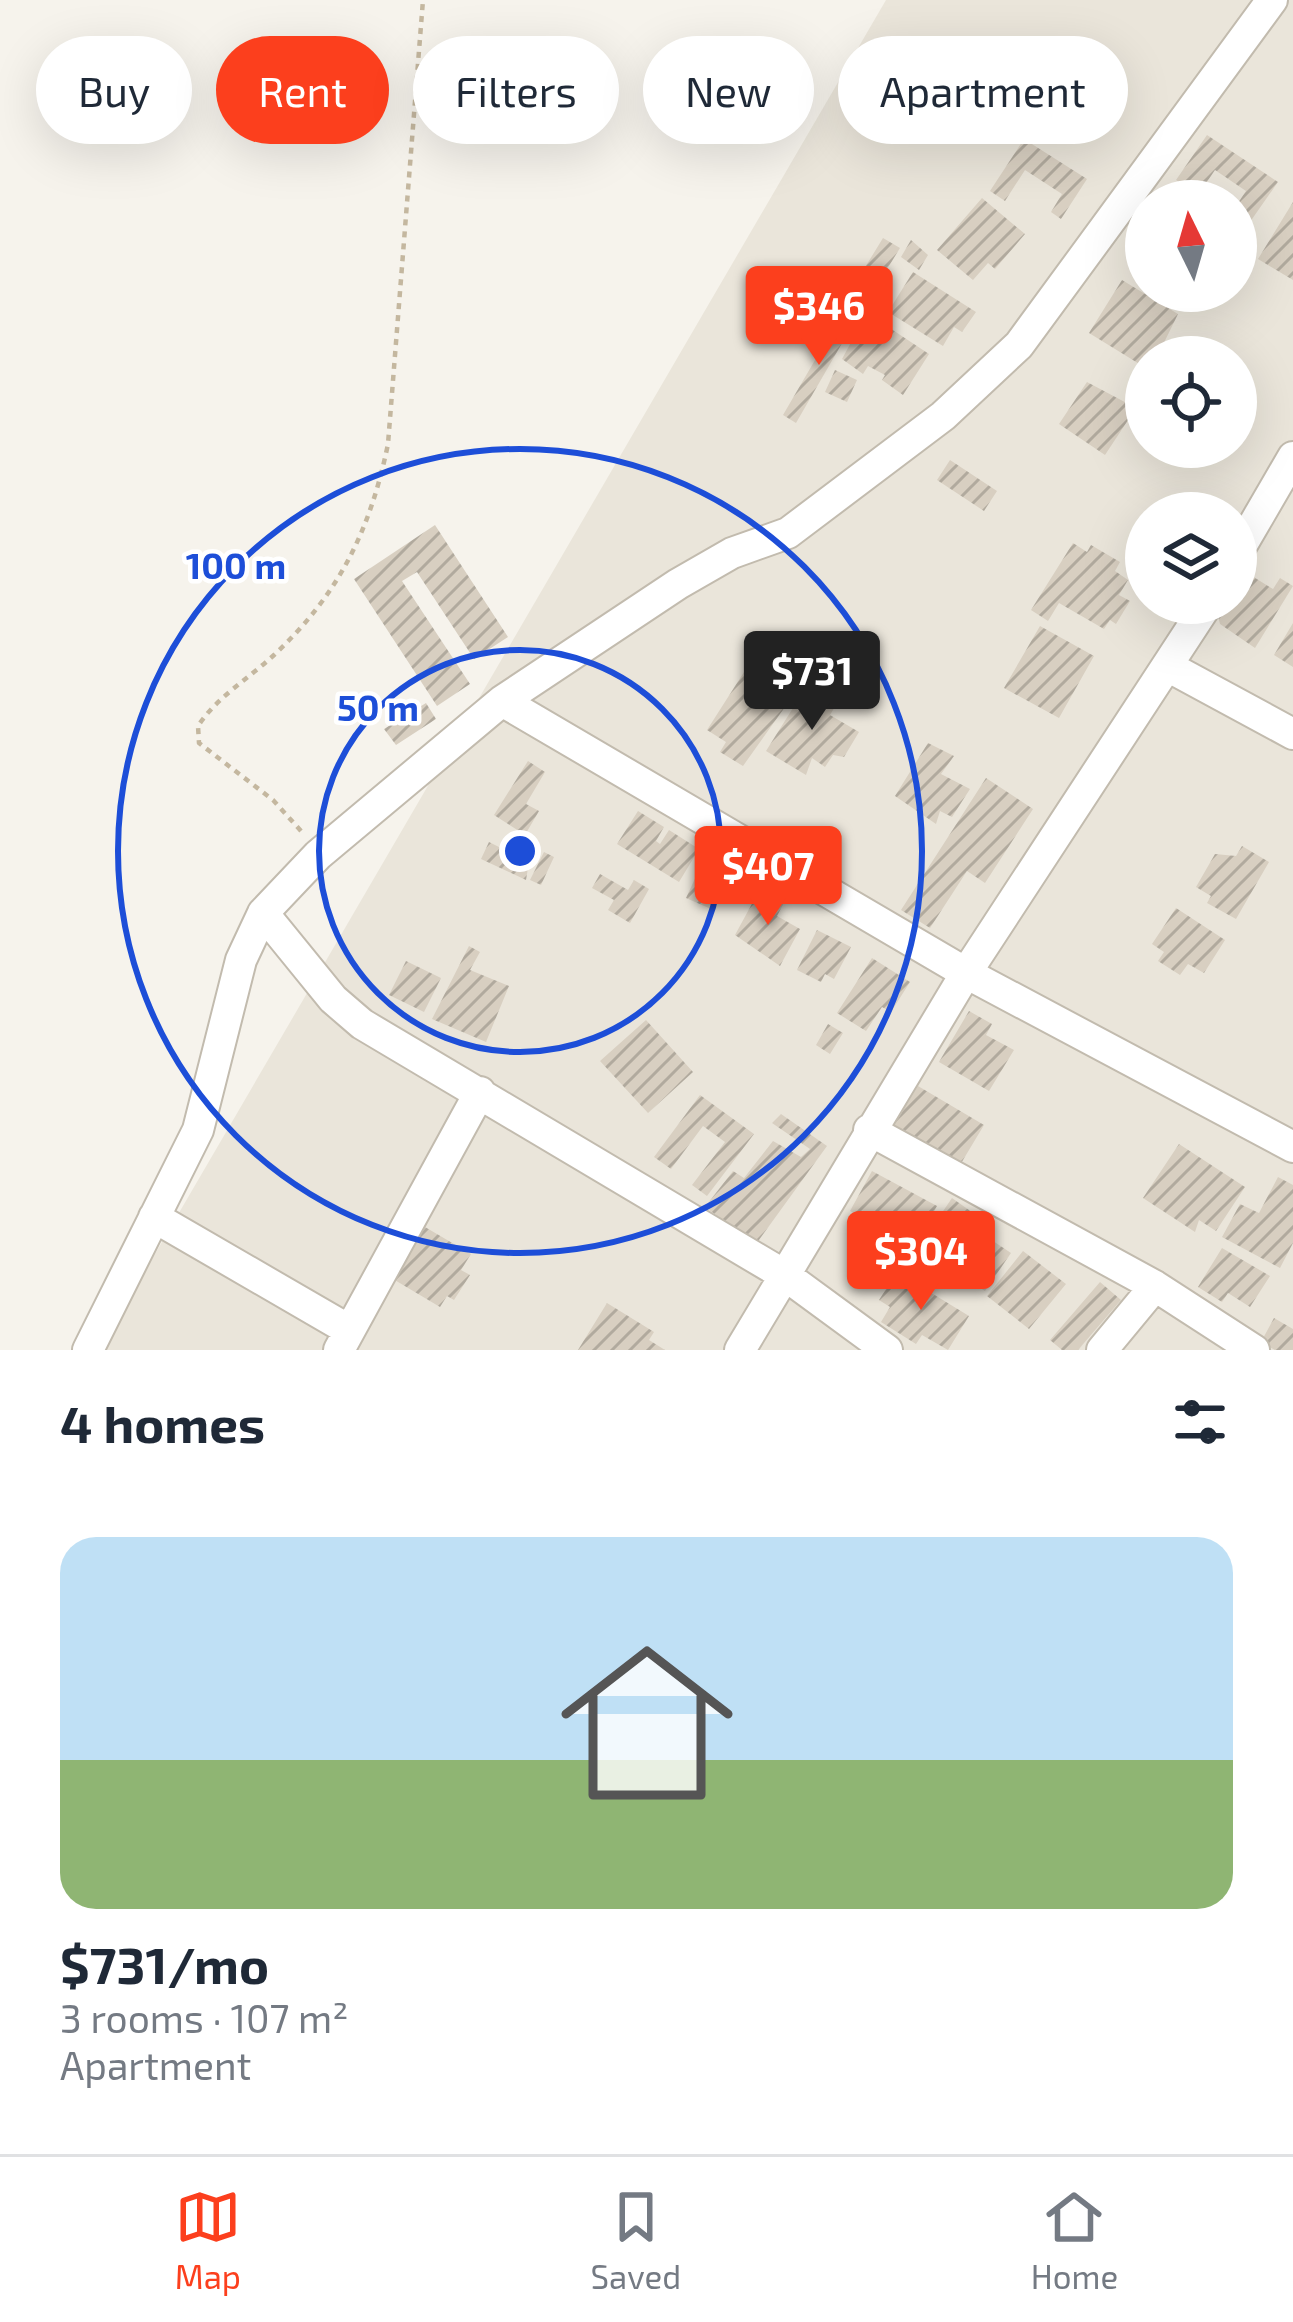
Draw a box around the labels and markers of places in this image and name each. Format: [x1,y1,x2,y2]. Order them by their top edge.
pin: $346 [748,266,890,368]
pin: $731 [741,631,883,733]
pin: $407 [697,826,839,928]
centre of rings [499,830,541,872]
pin: $304 [850,1211,992,1313]

